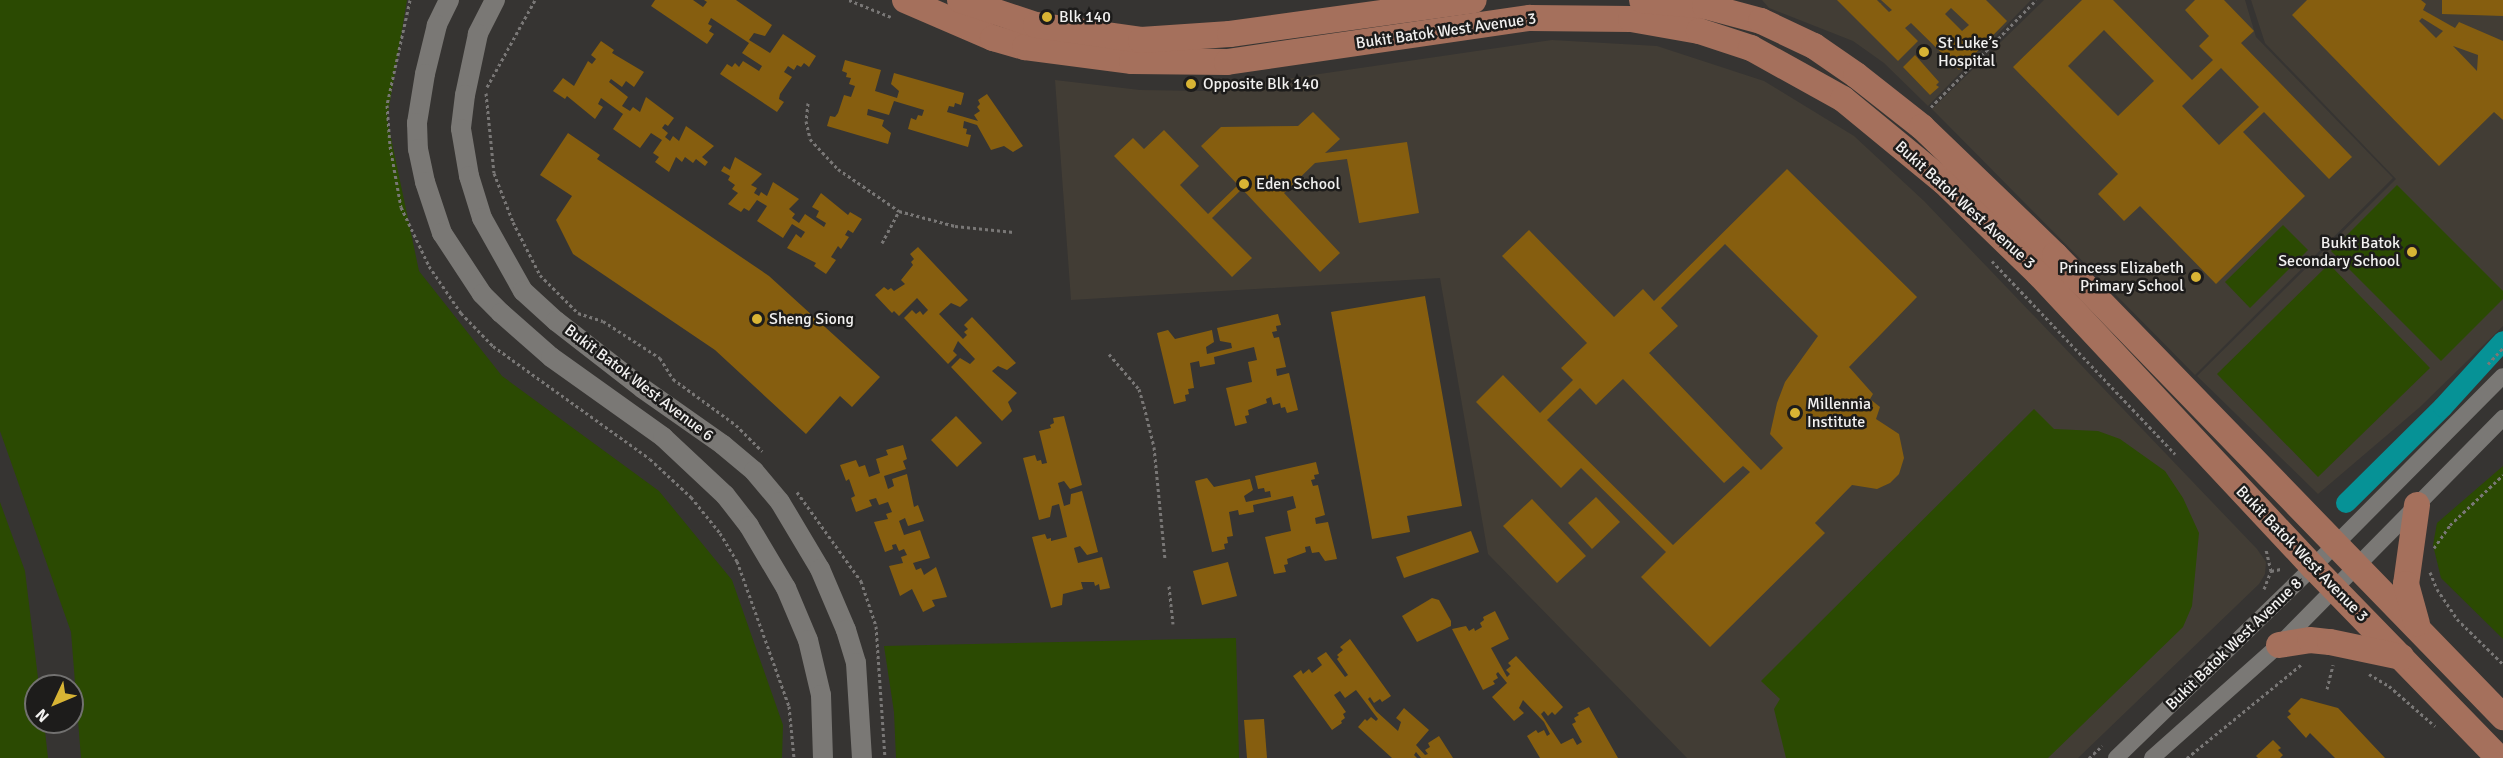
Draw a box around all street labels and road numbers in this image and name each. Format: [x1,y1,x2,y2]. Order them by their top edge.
street label: Bukit Batok West Avenue 3 [1355,9,1537,53]
street label: Bukit Batok West Avenue 3 [1891,137,2039,273]
street label: Bukit Batok West Avenue 6 [561,321,717,445]
street label: Bukit Batok West Avenue 3 [2232,482,2372,626]
street label: Bukit Batok West Avenue 8 [2162,574,2306,714]

